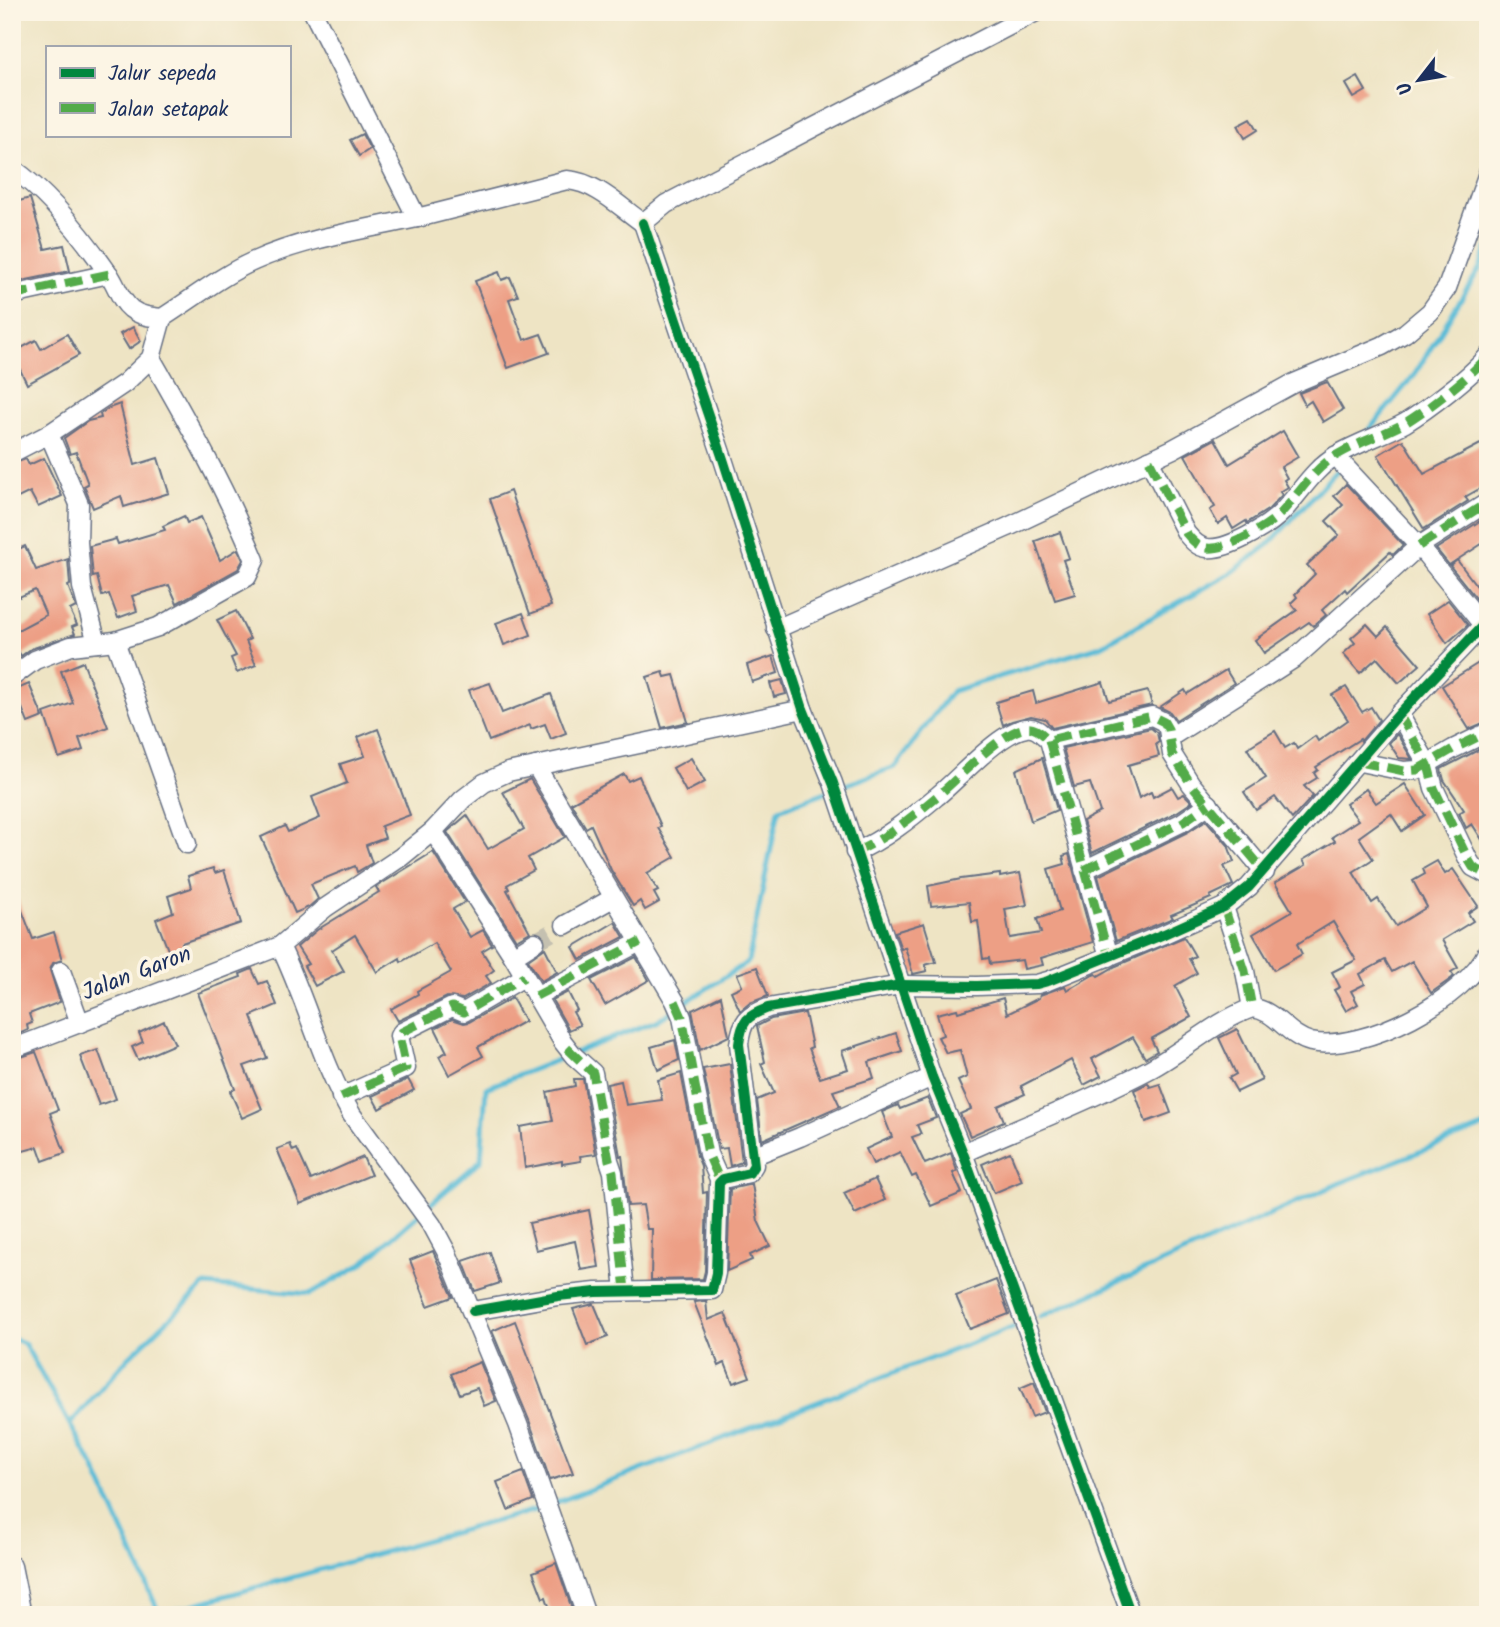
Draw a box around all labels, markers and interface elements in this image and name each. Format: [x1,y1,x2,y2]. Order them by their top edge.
legend [46,46,290,136]
north arrow [1384,46,1454,116]
text: Jalur sepeda [108,58,217,91]
text: U [1390,75,1422,100]
text: Jalan setapak [108,94,229,127]
street label: Jalan Garon [77,937,197,1011]

